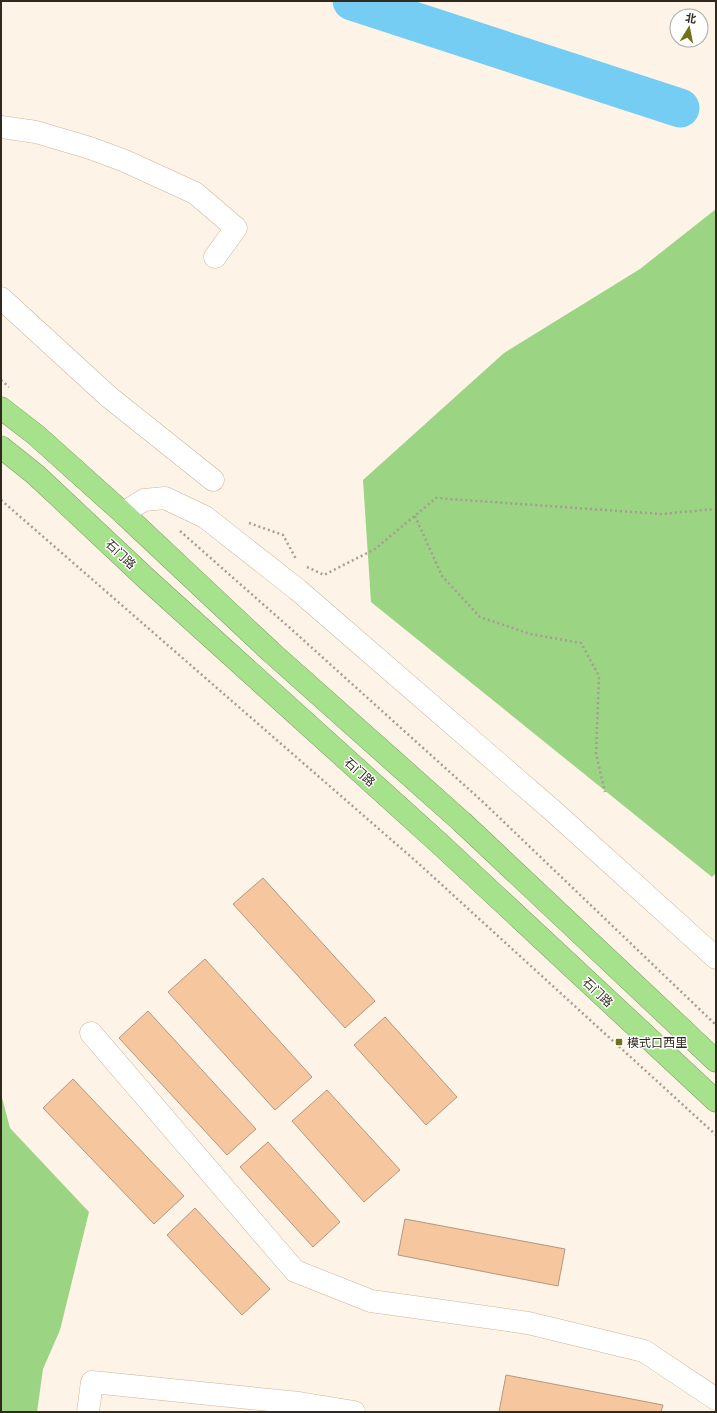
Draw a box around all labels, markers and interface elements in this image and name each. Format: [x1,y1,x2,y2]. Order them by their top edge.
north arrow [669,8,709,48]
text: 北 [684,10,697,26]
street label: 石门路 [103,536,139,572]
street label: 石门路 [342,754,378,790]
street label: 石门路 [580,974,616,1010]
place label: 模式口西里 [627,1035,687,1050]
marker: 模式口西里 [614,1037,624,1047]

